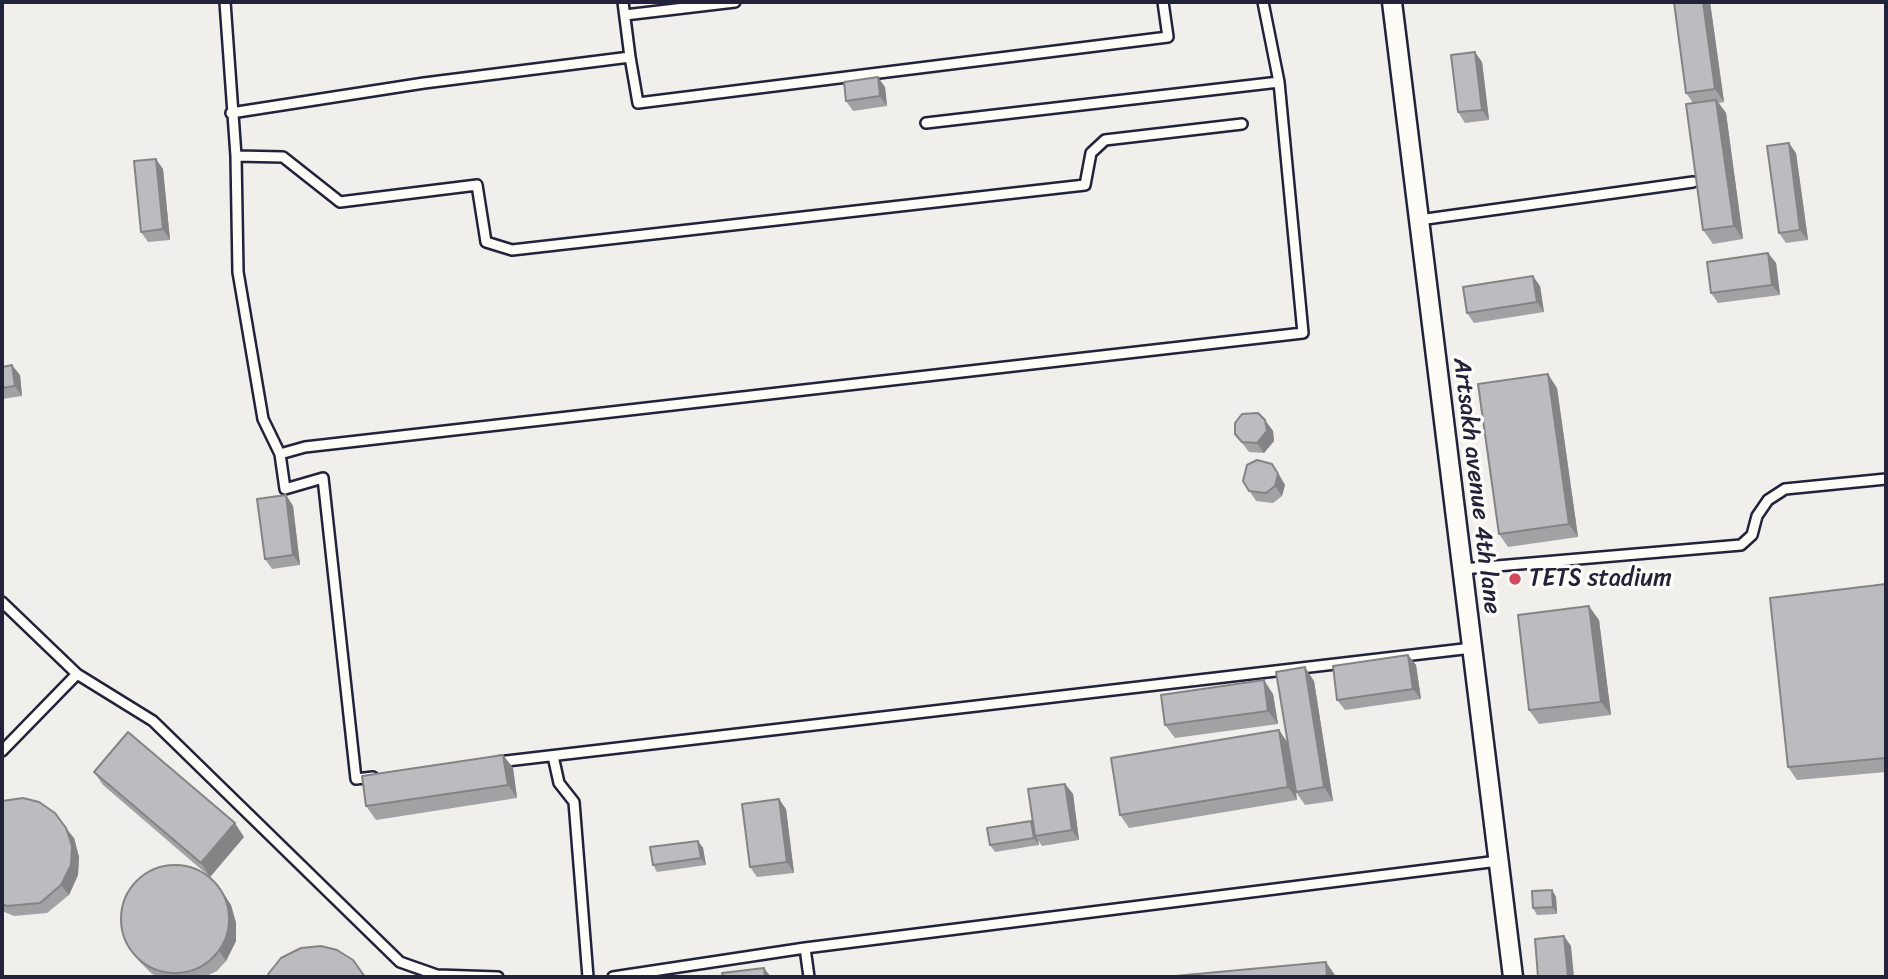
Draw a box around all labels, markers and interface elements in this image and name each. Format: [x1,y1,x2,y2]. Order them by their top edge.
street label: Artsakh avenue 4th lane [1446,356,1506,616]
place label: TETS stadium [1529,565,1672,593]
marker: TETS stadium [1507,571,1523,587]

